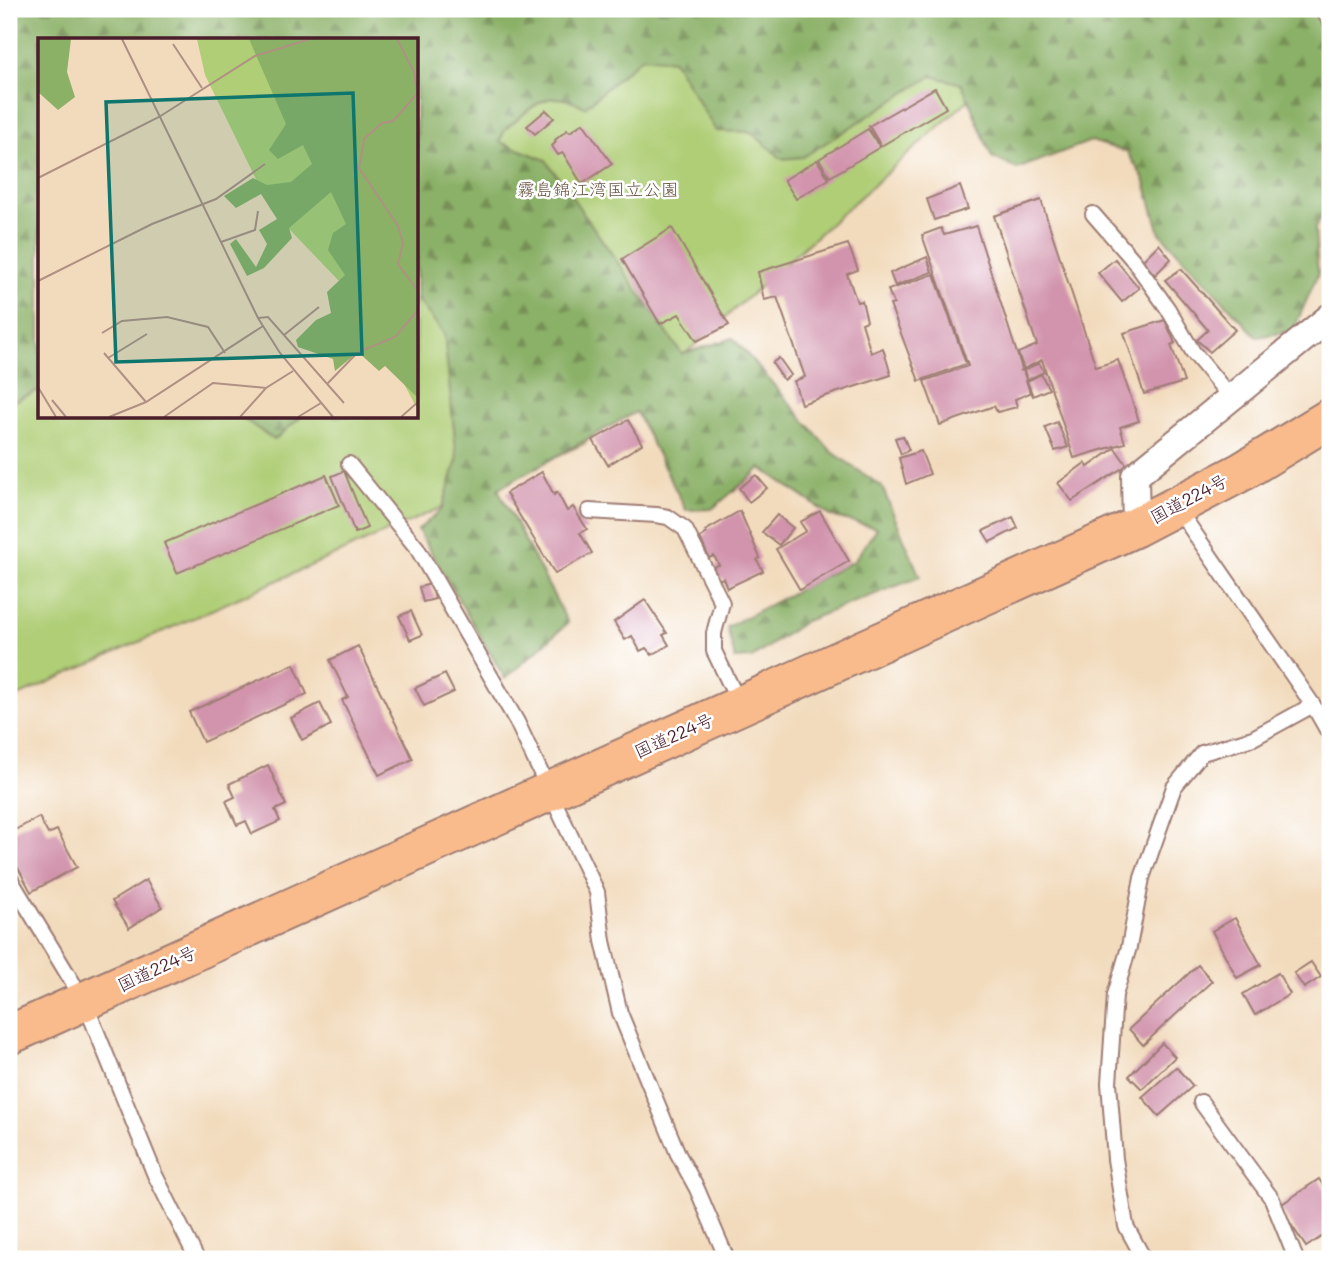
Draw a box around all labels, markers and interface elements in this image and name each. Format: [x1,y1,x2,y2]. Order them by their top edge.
inset map [38,38,418,418]
park label: 霧島錦江湾国立公園 [517,177,679,201]
street label: 国道224号 [1146,468,1232,529]
street label: 国道224号 [630,707,717,763]
street label: 国道224号 [113,939,200,997]

